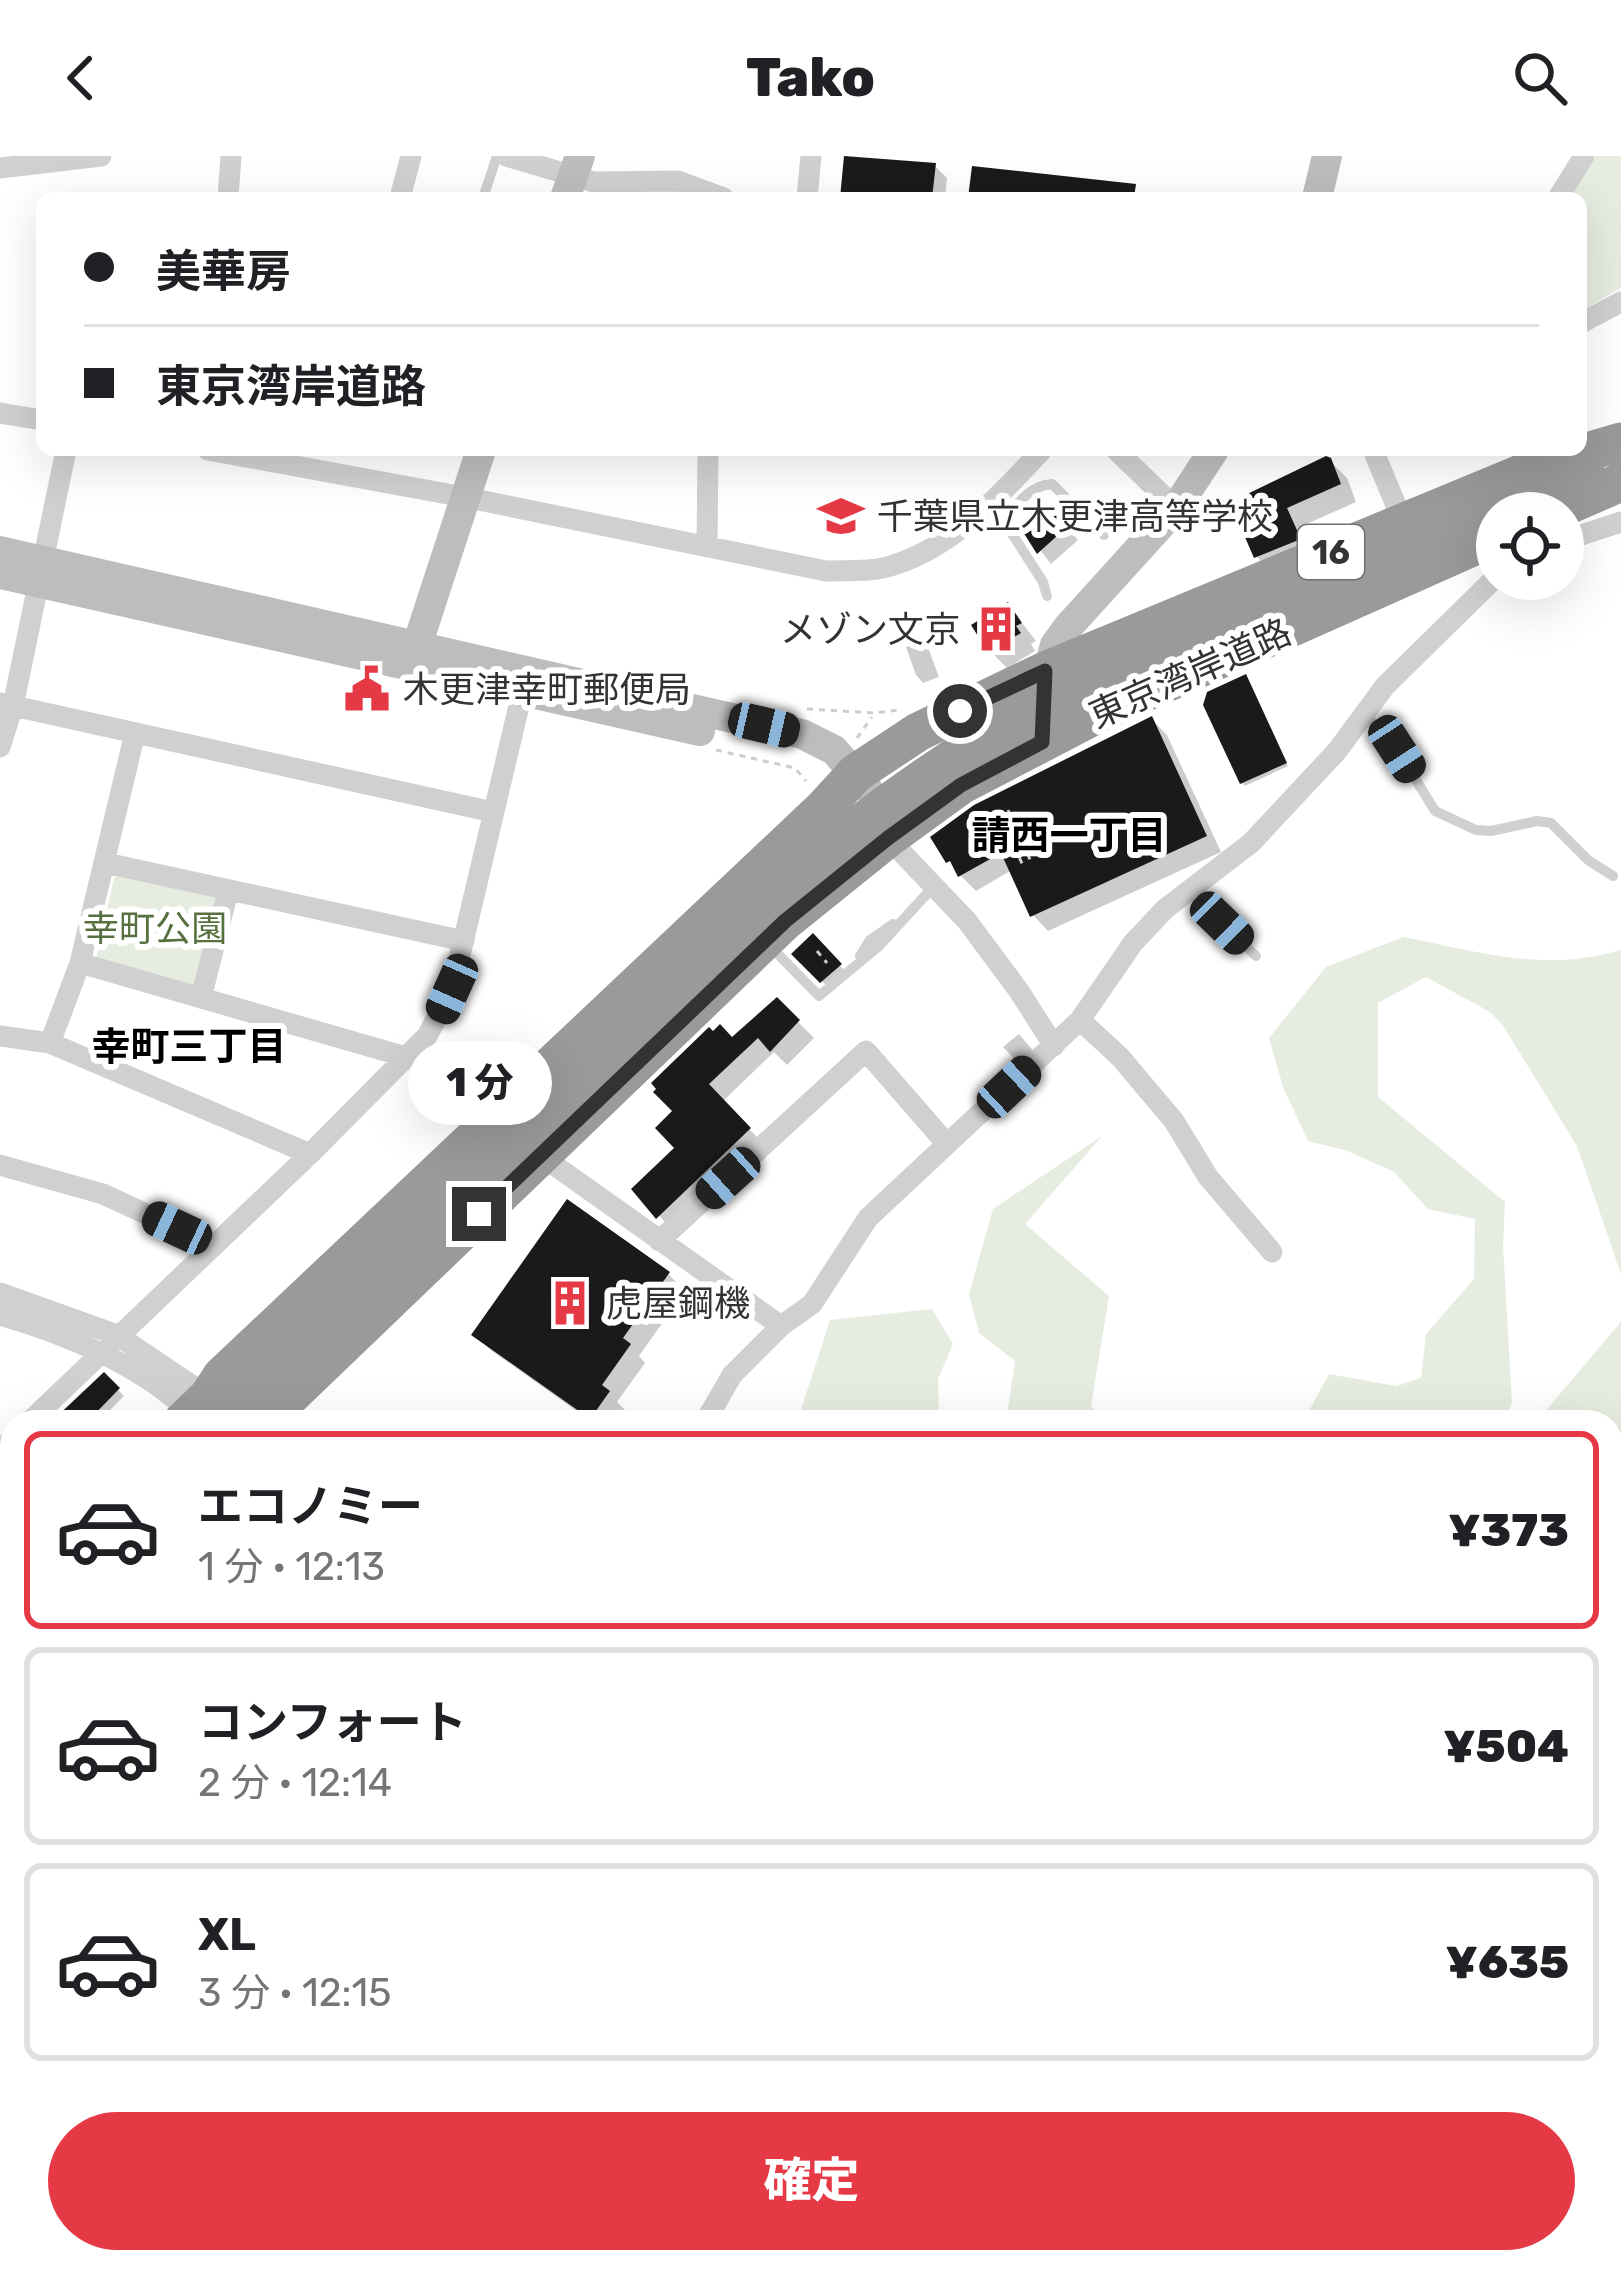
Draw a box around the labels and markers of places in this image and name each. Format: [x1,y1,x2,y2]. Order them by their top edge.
school or university icon: 千葉県立木更津高等学校 [816,491,866,541]
place label: 千葉県立木更津高等学校 [877,495,1273,538]
building icon: メゾン文京 [971,604,1021,654]
place label: メゾン文京 [780,608,960,651]
public building icon: 木更津幸町郵便局 [342,664,392,714]
place label: 木更津幸町郵便局 [403,668,691,711]
building icon: 虎屋鋼機 [545,1278,595,1328]
place label: 虎屋鋼機 [606,1282,750,1325]

